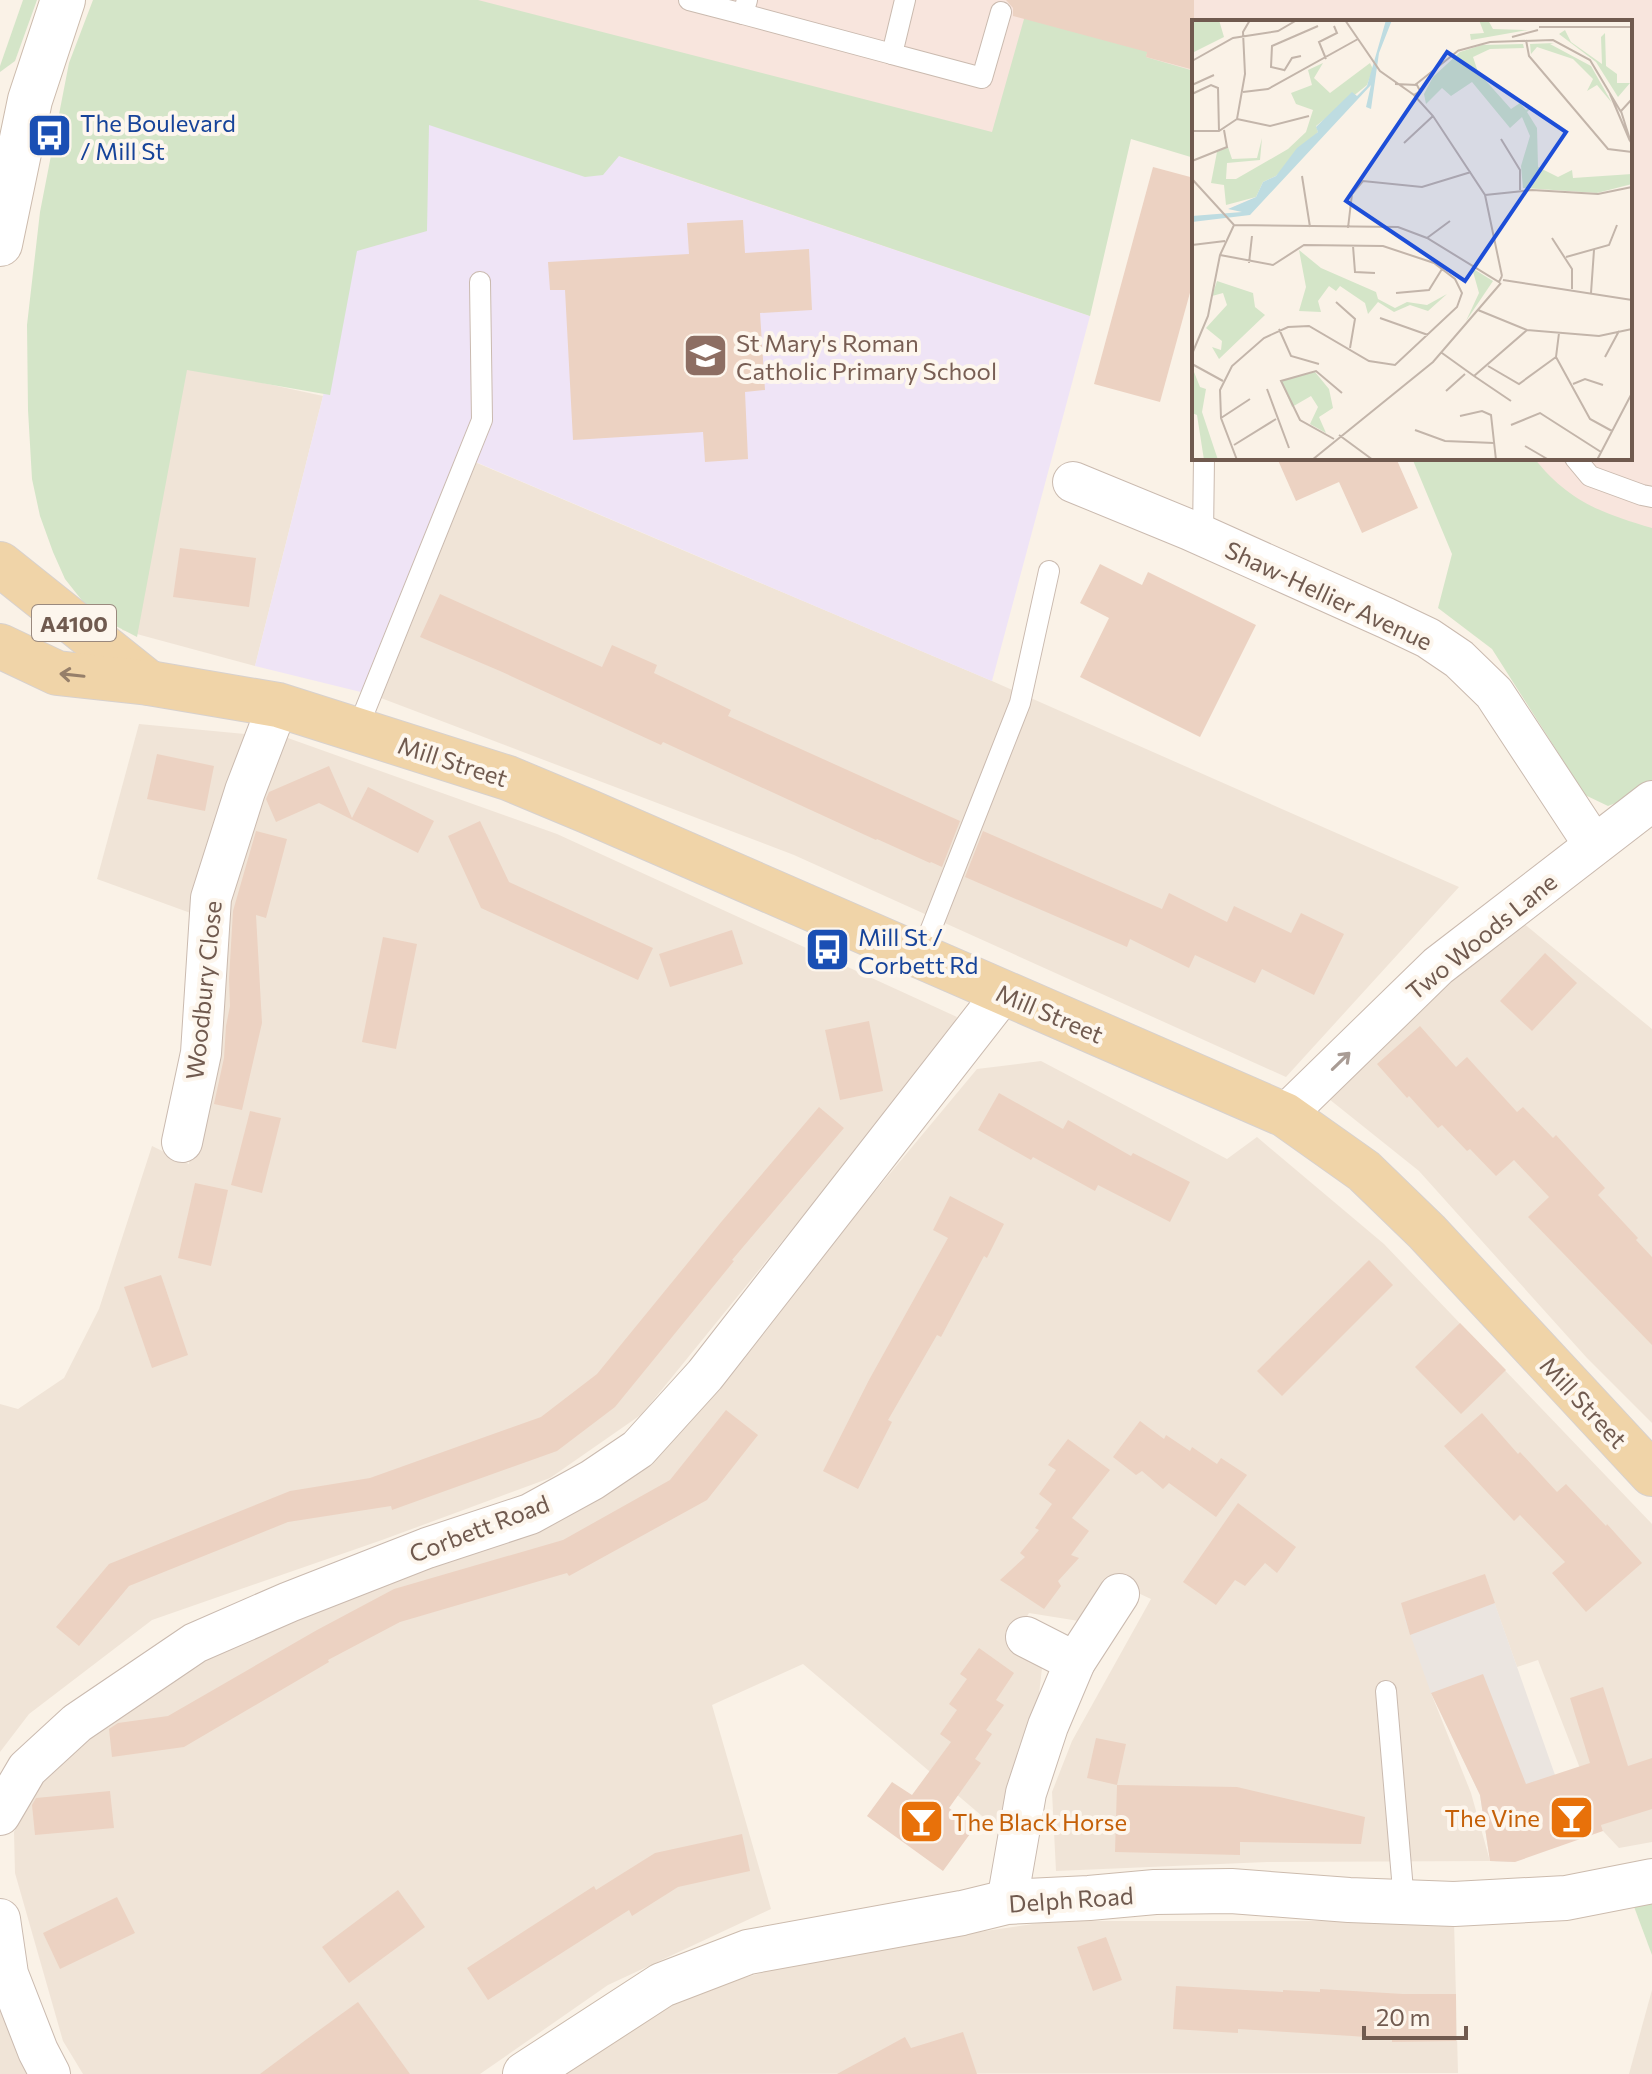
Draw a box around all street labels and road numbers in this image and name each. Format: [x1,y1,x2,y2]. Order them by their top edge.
street label: Shaw-Hellier Avenue [1221,534,1437,656]
road number: A4100 [32,605,116,641]
street label: Mill Street [394,730,512,792]
street label: Two Woods Lane [1400,866,1562,1006]
street label: Woodbury Close [179,899,227,1081]
street label: Mill Street [992,977,1108,1049]
street label: Mill Street [1535,1351,1634,1454]
street label: Corbett Road [405,1488,553,1568]
street label: Delph Road [1008,1880,1134,1918]

